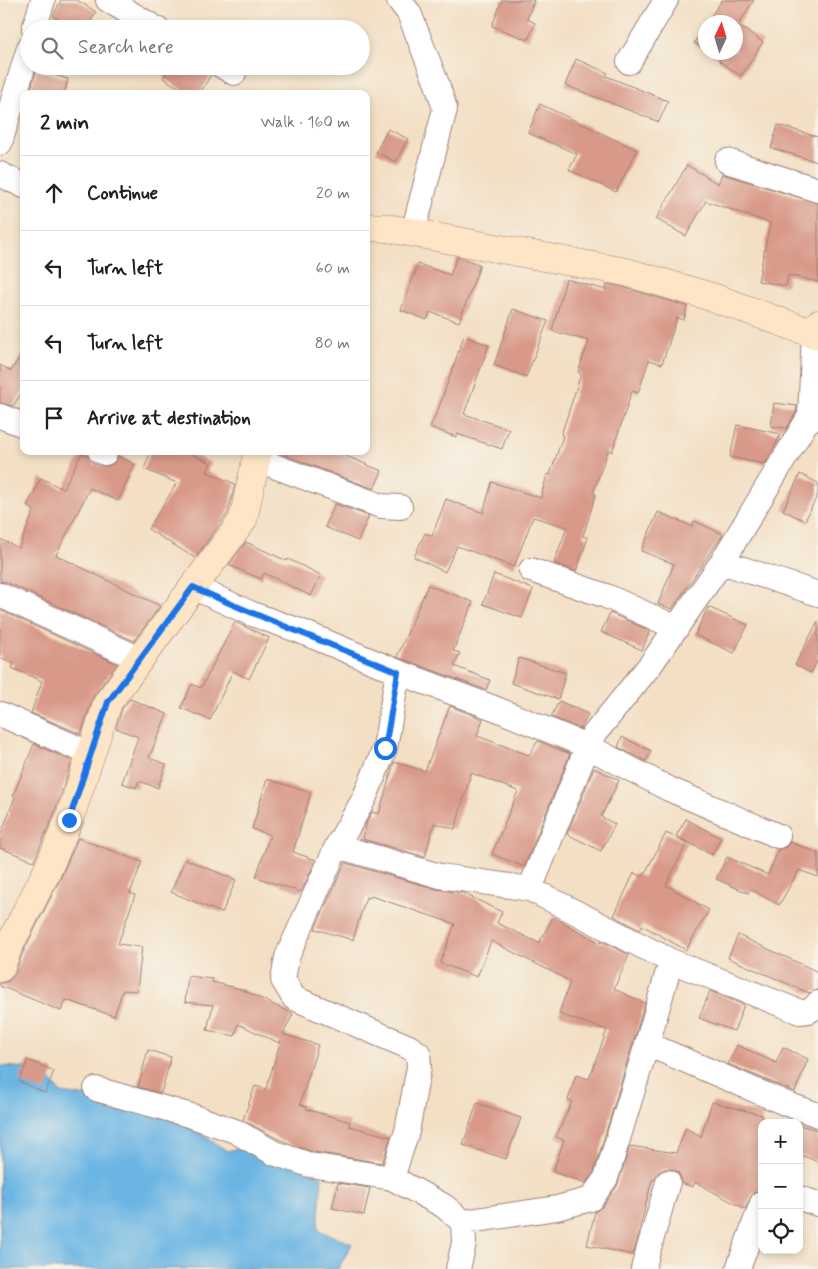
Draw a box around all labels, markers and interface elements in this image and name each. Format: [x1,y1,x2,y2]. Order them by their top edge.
north arrow [698,15,743,60]
search box [20,20,370,75]
icon: search [38,34,66,62]
text: Search here [78,35,174,60]
text: 2 min [40,109,89,137]
text: Walk · 160 m [260,112,350,133]
icon: ahead [40,179,68,207]
text: Continue [87,181,158,206]
text: 20 m [316,183,350,204]
icon: left [40,254,68,282]
text: Turn left [87,256,163,281]
text: 60 m [316,258,350,279]
icon: left [40,329,68,357]
text: Turn left [87,331,163,356]
text: 80 m [315,333,350,354]
icon: arrive [40,404,68,432]
text: Arrive at destination [87,406,251,431]
route start [374,737,397,760]
route end [58,809,81,832]
map controls [758,1119,803,1254]
button: + [758,1119,803,1164]
button: − [758,1164,803,1209]
button: locate [758,1209,803,1254]

